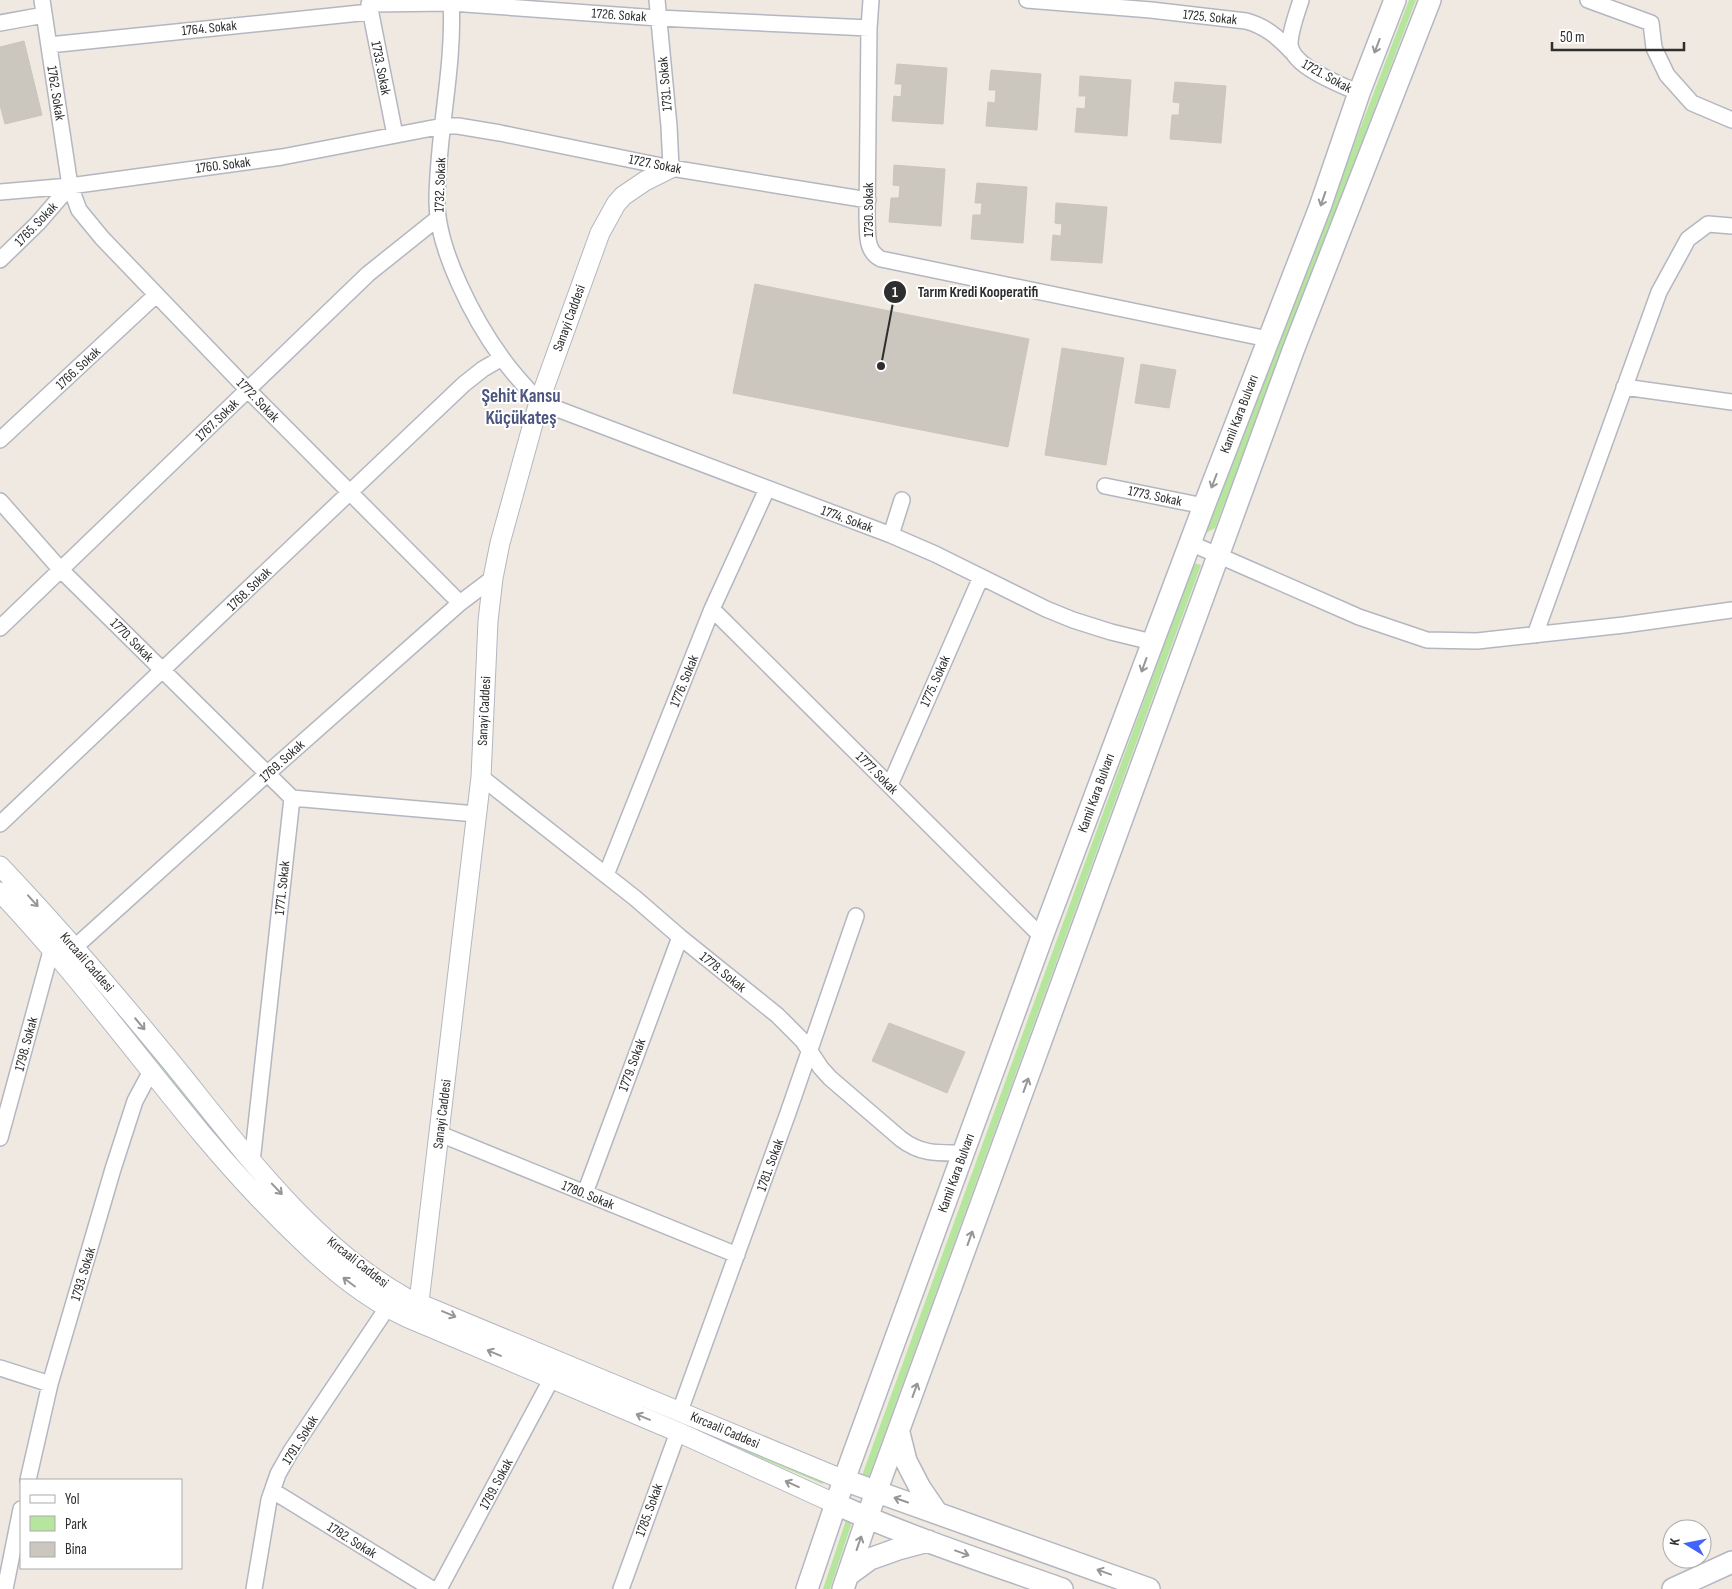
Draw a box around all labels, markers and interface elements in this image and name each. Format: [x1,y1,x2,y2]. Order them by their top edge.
street label: 1726. Sokak [591,5,648,25]
street label: 1725. Sokak [1182,6,1239,28]
street label: 1764. Sokak [181,17,238,39]
scale bar [1552,20,1684,52]
text: 50 m [1560,28,1585,47]
one-way arrow [1372,37,1381,53]
street label: 1733. Sokak [367,39,395,97]
street label: 1721. Sokak [1299,55,1355,97]
street label: 1731. Sokak [654,56,676,112]
street label: 1762. Sokak [43,64,69,122]
street label: 1727. Sokak [627,151,683,178]
street label: 1760. Sokak [195,153,252,177]
street label: 1732. Sokak [431,157,449,213]
street label: 1730. Sokak [860,182,877,237]
one-way arrow [1317,190,1327,206]
street label: 1765. Sokak [11,198,62,250]
callout: Tarım Kredi Kooperatifi [883,277,1048,307]
street label: Sanayi Caddesi [549,282,589,354]
text: 1 [892,283,898,302]
text: Tarım Kredi Kooperatifi [918,283,1038,302]
street label: 1766. Sokak [52,343,104,393]
street label: Kamil Kara Bulvarı [1216,372,1262,456]
street label: 1772. Sokak [233,374,284,426]
district label: Şehit Kansu Küçükateş [481,385,561,430]
street label: 1767. Sokak [192,395,243,445]
one-way arrow [1209,473,1218,488]
street label: 1773. Sokak [1126,482,1184,510]
street label: 1774. Sokak [819,502,876,536]
street label: 1768. Sokak [223,563,275,614]
street label: 1770. Sokak [107,615,158,666]
street label: 1776. Sokak [666,652,702,710]
street label: 1775. Sokak [916,652,954,709]
one-way arrow [1139,657,1148,673]
street label: Sanayi Caddesi [474,676,494,746]
street label: 1769. Sokak [256,736,309,786]
street label: 1777. Sokak [852,748,902,798]
street label: Kamil Kara Bulvarı [1074,751,1118,835]
street label: 1771. Sokak [271,860,293,916]
one-way arrow [28,895,39,908]
street label: Kırcaali Caddesi [56,929,118,995]
street label: 1778. Sokak [696,948,750,996]
street label: 1798. Sokak [11,1014,42,1073]
one-way arrow [134,1018,145,1031]
street label: 1779. Sokak [615,1036,650,1094]
street label: Sanayi Caddesi [429,1078,455,1150]
one-way arrow [1022,1078,1031,1093]
street label: Kamil Kara Bulvarı [934,1131,978,1215]
street label: 1781. Sokak [753,1136,788,1194]
street label: 1780. Sokak [559,1177,617,1213]
one-way arrow [271,1183,283,1196]
one-way arrow [966,1230,975,1246]
street label: Kırcaali Caddesi [324,1233,392,1291]
street label: 1793. Sokak [67,1244,99,1303]
one-way arrow [342,1277,356,1287]
one-way arrow [441,1310,456,1320]
one-way arrow [487,1348,502,1358]
one-way arrow [911,1383,920,1398]
street label: Kırcaali Caddesi [688,1408,762,1452]
street label: 1791. Sokak [278,1412,322,1468]
one-way arrow [636,1412,651,1422]
street label: 1789. Sokak [476,1455,517,1512]
one-way arrow [785,1478,800,1488]
legend [20,1479,182,1569]
street label: 1785. Sokak [632,1481,667,1539]
text: Yol [65,1490,80,1509]
one-way arrow [894,1495,909,1504]
text: Park [65,1515,87,1534]
street label: 1782. Sokak [324,1518,380,1562]
north arrow [1662,1519,1712,1569]
one-way arrow [855,1536,864,1551]
text: K [1666,1537,1684,1547]
text: Bina [65,1540,87,1559]
one-way arrow [954,1549,970,1558]
one-way arrow [1096,1567,1112,1577]

